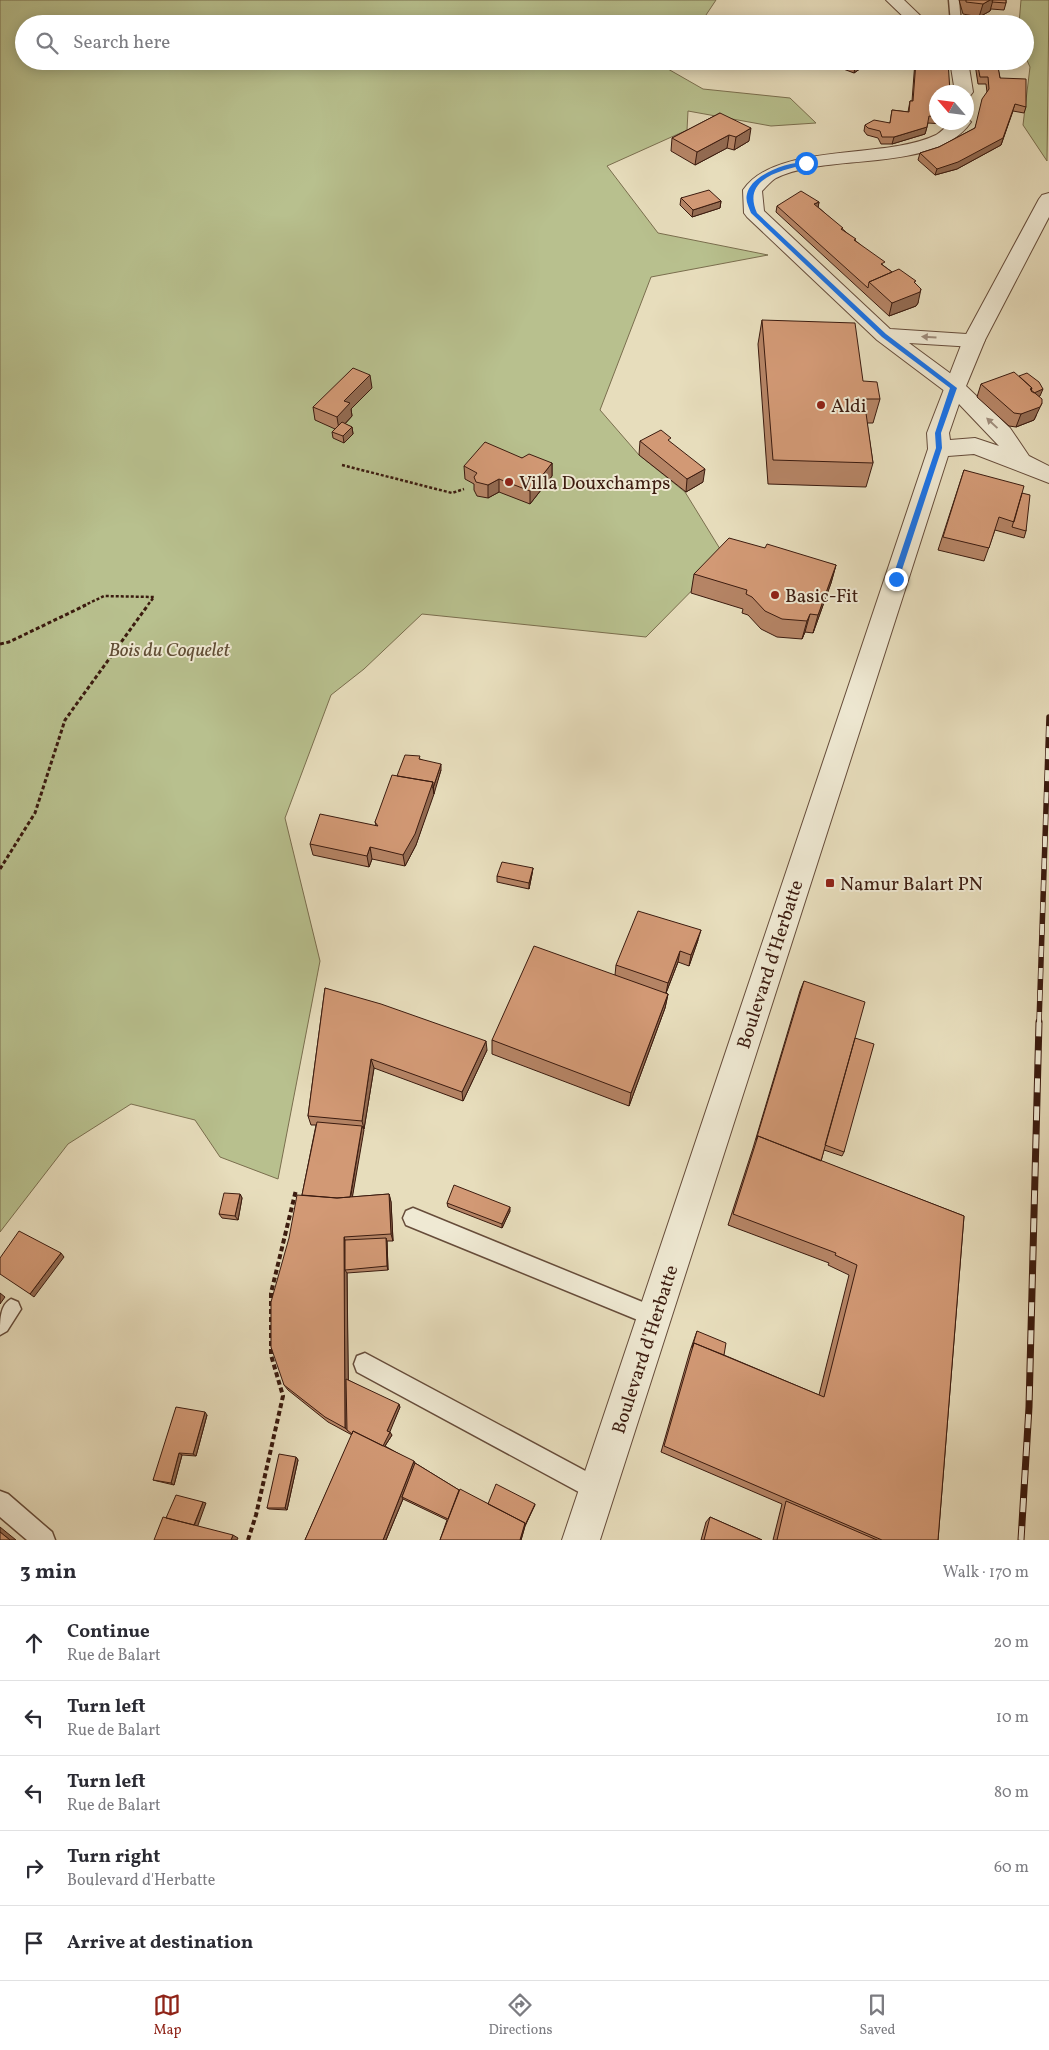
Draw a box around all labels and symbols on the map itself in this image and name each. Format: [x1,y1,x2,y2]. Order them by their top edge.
north arrow [929,85,974,130]
route start [795,152,818,175]
one-way arrow [921,333,937,341]
place label: Aldi [831,394,867,420]
marker: Aldi [815,399,827,411]
one-way arrow [986,417,998,429]
place label: Villa Douxchamps [519,471,670,497]
marker: Villa Douxchamps [503,476,515,488]
route end [885,568,908,591]
place label: Basic-Fit [785,584,859,610]
marker: Basic-Fit [769,589,781,601]
park label: Bois du Coquelet [108,638,230,664]
place label: Namur Balart PN [840,872,983,898]
street label: Boulevard d'Herbatte [731,877,810,1052]
marker: Namur Balart PN [824,877,836,889]
street label: Boulevard d'Herbatte [606,1262,685,1437]

